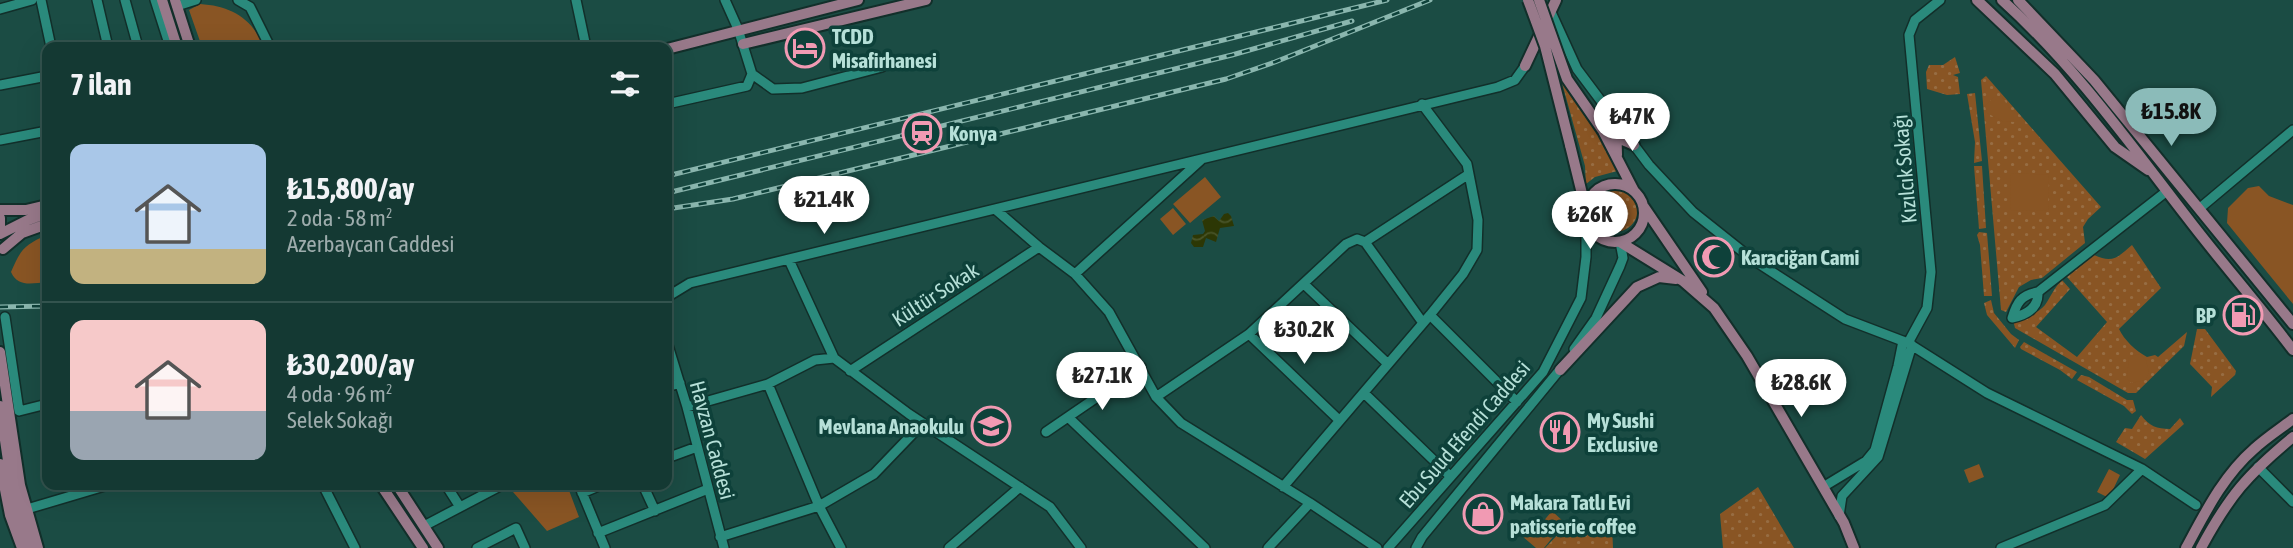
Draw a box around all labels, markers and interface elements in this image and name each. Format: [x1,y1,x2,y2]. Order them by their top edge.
place label: TCDD Misafirhanesi [832,24,937,72]
hotel icon: TCDD Misafirhanesi [784,27,826,69]
icon: filters [606,65,644,103]
text: 7 ilan [70,67,132,101]
pin: ₺15.8K [2114,88,2228,148]
pin: ₺47K [1591,94,1673,153]
text: ₺15.8K [2141,98,2201,124]
text: ₺47K [1610,103,1654,129]
station icon: Konya [901,112,943,154]
street label: Kızılcık Sokağı [1887,114,1921,224]
place label: Konya [949,121,997,145]
text: ₺15,800/ay [287,171,414,205]
icon: home [126,172,210,256]
pin: ₺21.4K [767,176,881,236]
text: ₺21.4K [794,186,854,212]
pin: ₺26K [1549,191,1631,251]
text: ₺26K [1568,201,1612,227]
text: 2 oda · 58 m² [287,205,392,231]
text: Azerbaycan Caddesi [287,231,455,257]
mosque icon: Karaciğan Cami [1693,236,1735,278]
place label: Karaciğan Cami [1741,245,1859,269]
street label: Kültür Sokak [887,257,983,331]
fuel station icon: BP [2222,294,2264,336]
place label: BP [2196,303,2217,327]
pin: ₺30.2K [1247,306,1361,366]
text: ₺30.2K [1274,316,1334,342]
text: ₺30,200/ay [287,347,414,381]
icon: home [126,348,210,432]
pin: ₺27.1K [1045,352,1159,412]
street label: Ebu Suud Efendi Caddesi [1394,356,1534,512]
pin: ₺28.6K [1744,360,1858,419]
text: ₺27.1K [1072,362,1132,388]
text: ₺28.6K [1771,369,1831,395]
street label: Havzan Caddesi [686,378,740,502]
text: 4 oda · 96 m² [287,381,392,407]
school or university icon: Mevlana Anaokulu [970,405,1012,447]
text: Selek Sokağı [287,407,393,433]
place label: My Sushi Exclusive [1587,408,1658,456]
restaurant icon: My Sushi Exclusive [1539,411,1581,453]
place label: Mevlana Anaokulu [819,414,964,438]
place label: Makara Tatlı Evi patisserie coffee [1510,490,1636,538]
shop icon: Makara Tatlı Evi patisserie coffee [1462,493,1504,535]

